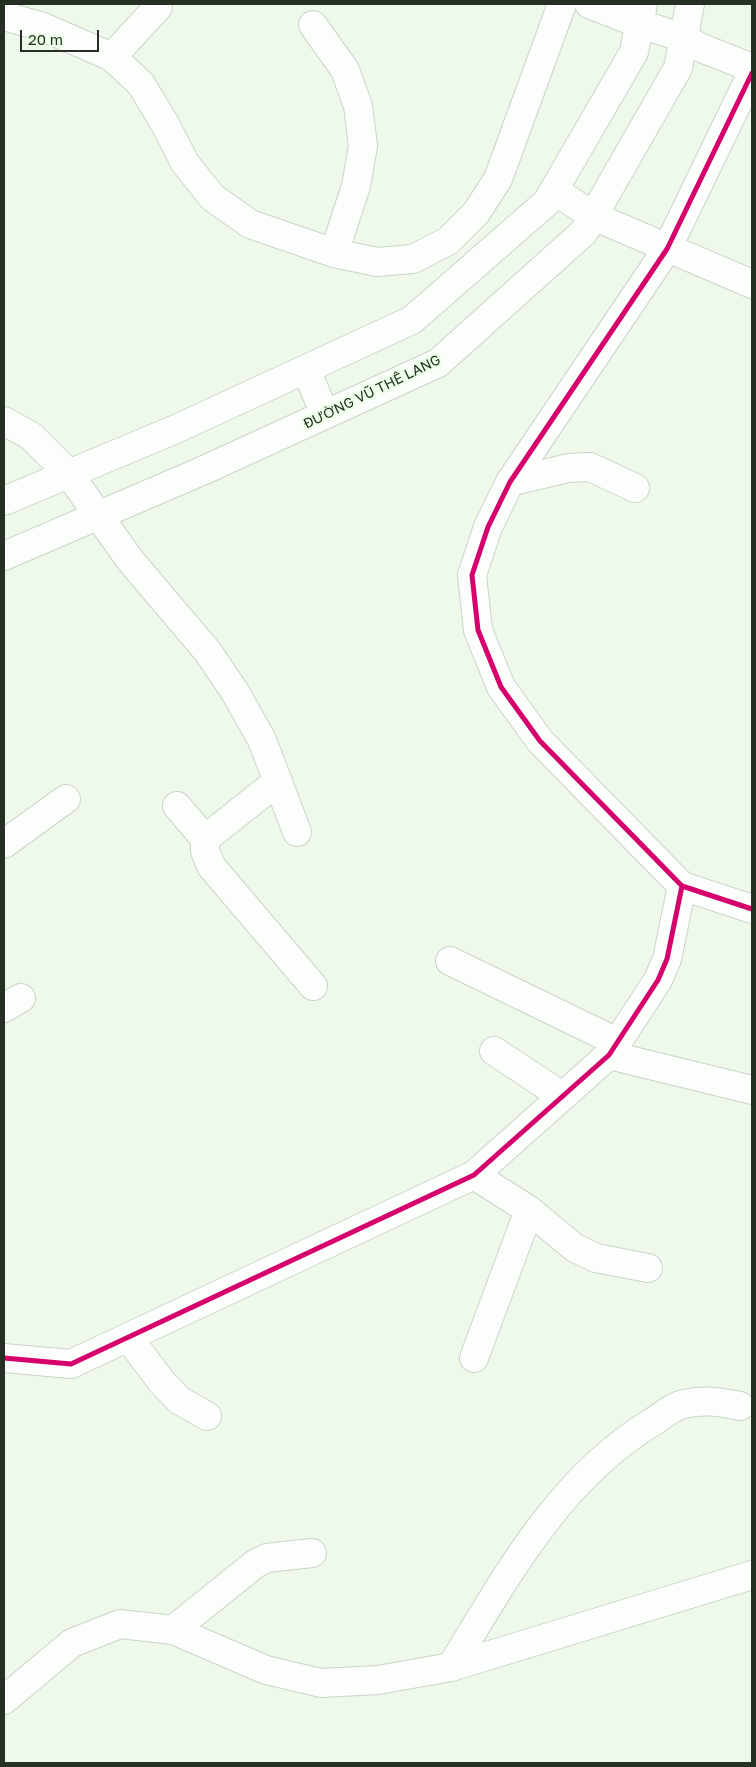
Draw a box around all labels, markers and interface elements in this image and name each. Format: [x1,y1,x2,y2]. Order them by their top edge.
scale bar [22,20,101,52]
text: 20 m [28,30,63,48]
street label: ĐƯỜNG VŨ THÊ LANG [301,351,443,433]

